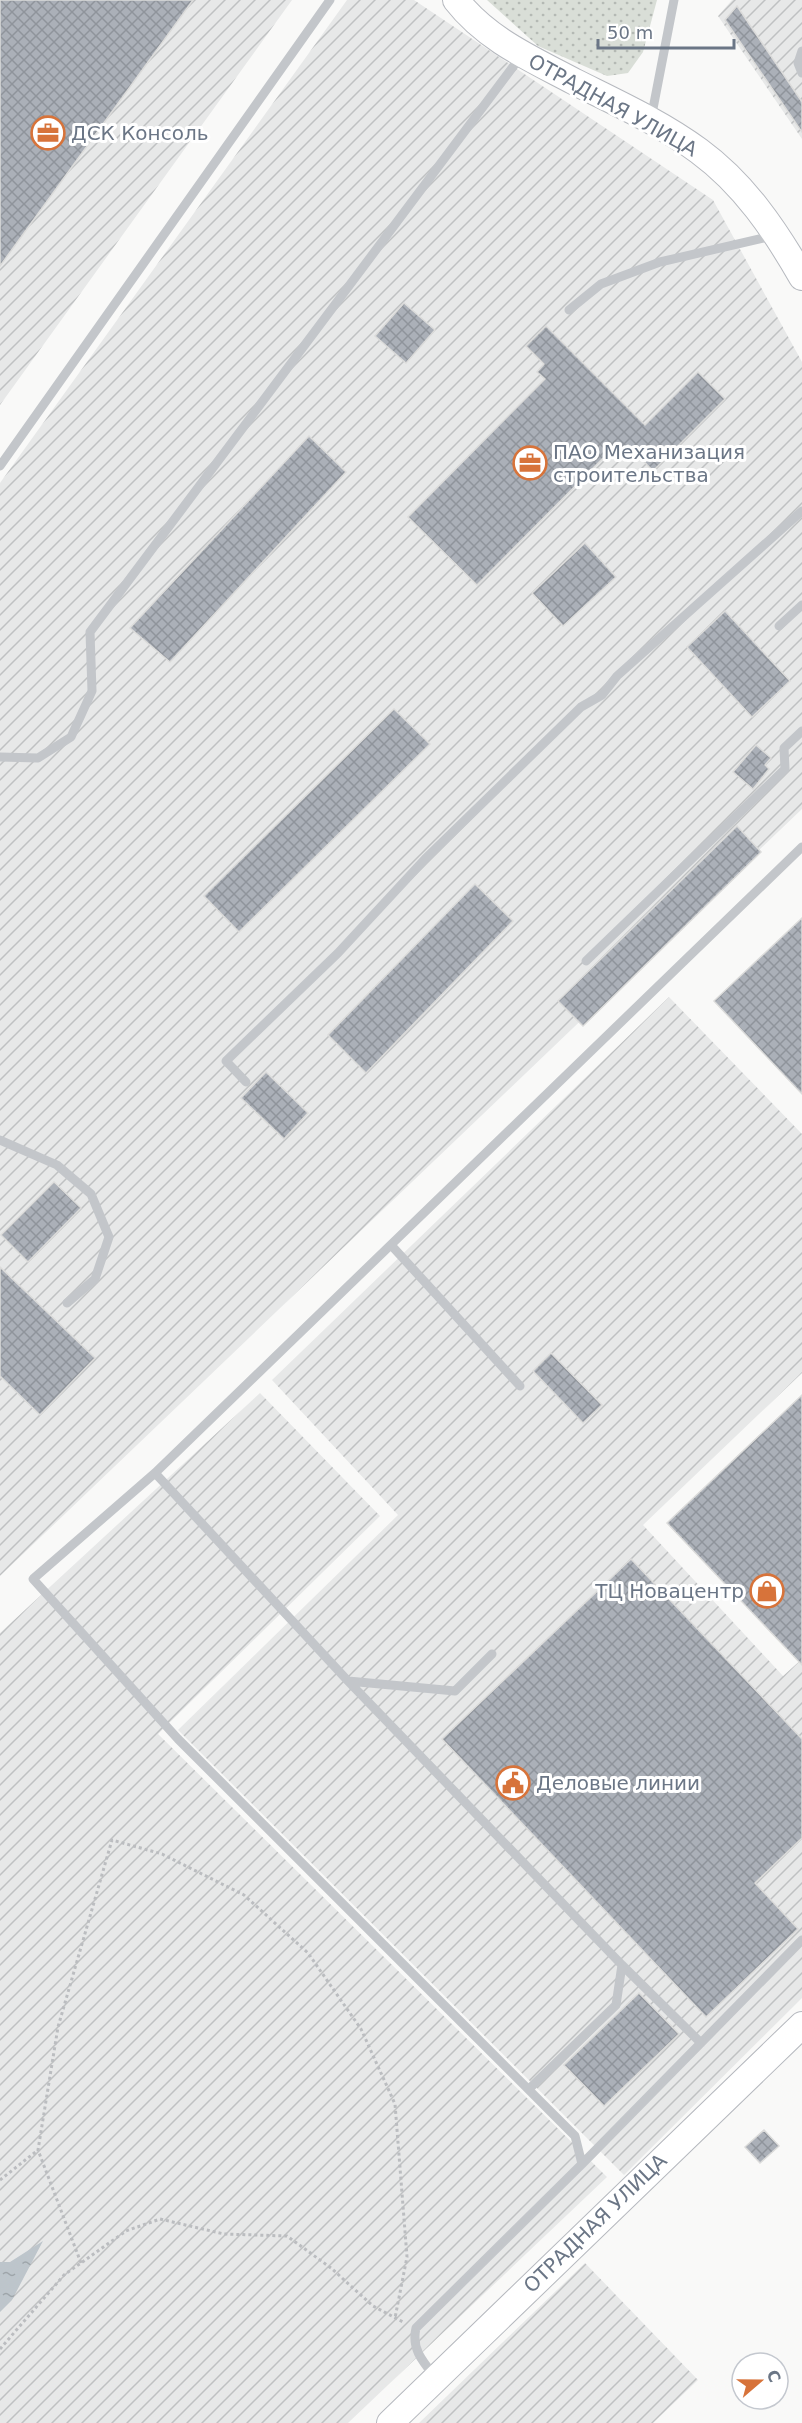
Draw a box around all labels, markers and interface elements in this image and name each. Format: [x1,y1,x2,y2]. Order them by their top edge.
scale bar [598,12,734,50]
text: 50 m [607,22,653,43]
street label: ОТРАДНАЯ УЛИЦА [524,49,702,162]
office icon: ДСК Консоль [30,115,66,151]
place label: ДСК Консоль [71,121,208,145]
place label: ПАО Механизация строительства [553,440,745,487]
office icon: ПАО Механизация строительства [512,445,548,481]
shop icon: ТЦ Новацентр [749,1573,785,1609]
place label: ТЦ Новацентр [594,1579,744,1603]
public building icon: Деловые линии [495,1765,531,1801]
place label: Деловые линии [536,1771,700,1795]
street label: ОТРАДНАЯ УЛИЦА [518,2148,672,2298]
north arrow [730,2351,790,2411]
text: С [763,2367,785,2385]

